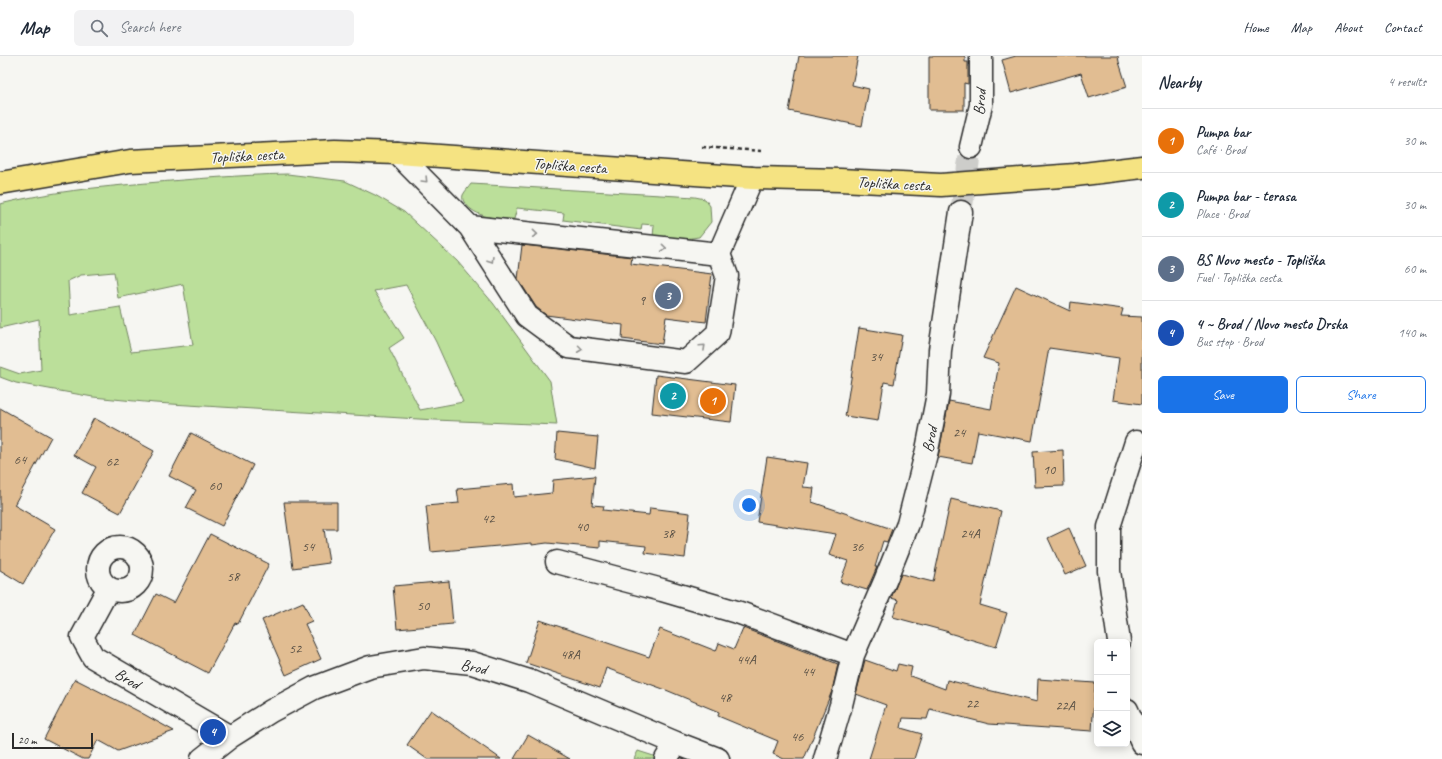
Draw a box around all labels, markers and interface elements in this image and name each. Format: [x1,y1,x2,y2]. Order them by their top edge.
search box [74,10,354,46]
text: Map [20,16,50,40]
icon: search [88,17,110,39]
text: Search here [120,18,181,37]
text: Home [1243,19,1269,36]
text: Map [1291,19,1312,36]
text: About [1334,19,1362,36]
text: Contact [1384,19,1422,36]
text: Nearby [1158,72,1201,93]
text: 4 results [1388,74,1426,90]
street label: Brod [969,86,991,116]
text: Pumpa bar [1196,123,1250,142]
text: 1 [1168,133,1174,149]
text: 30 m [1404,133,1426,149]
text: Café · Brod [1196,142,1246,158]
street label: Topliška cesta [210,144,286,168]
street label: Topliška cesta [533,153,609,179]
street label: Topliška cesta [857,172,933,196]
one-way arrow [420,175,428,183]
text: Pumpa bar - terasa [1196,187,1296,206]
text: 2 [1168,197,1174,213]
text: 30 m [1404,197,1426,213]
text: Place · Brod [1196,206,1249,222]
one-way arrow [532,229,538,238]
one-way arrow [661,243,667,252]
text: BS Novo mesto - Topliška [1196,251,1324,270]
one-way arrow [486,255,493,262]
text: 3 [1168,261,1174,277]
text: 60 m [1404,261,1426,277]
text: Fuel · Topliška cesta [1196,270,1282,286]
pin: 3 [655,281,681,311]
house number: 9 [639,292,647,309]
text: 4 ~ Brod / Novo mesto Drska [1196,315,1347,334]
text: 4 [1168,325,1174,341]
text: 140 m [1398,325,1426,341]
text: Bus stop · Brod [1196,334,1263,350]
one-way arrow [577,344,583,353]
one-way arrow [698,344,706,351]
house number: 34 [870,348,884,365]
button: Save [1158,376,1288,413]
button: Share [1296,376,1426,413]
pin: 2 [660,381,686,411]
pin: 1 [700,386,726,416]
street label: Brod [917,422,943,454]
house number: 24 [953,424,967,441]
house number: 64 [14,451,28,468]
house number: 62 [106,453,120,470]
house number: 10 [1043,461,1057,478]
house number: 60 [209,477,223,494]
your location [739,495,759,515]
house number: 42 [482,510,496,527]
house number: 40 [576,518,590,535]
house number: 38 [662,525,676,542]
house number: 24A [960,525,981,542]
house number: 54 [302,538,316,555]
house number: 36 [851,538,864,555]
house number: 58 [227,568,241,585]
house number: 50 [417,597,431,614]
map controls [1094,639,1130,747]
button: + [1094,639,1130,675]
house number: 52 [289,640,303,657]
house number: 48A [560,646,581,663]
house number: 44A [736,651,757,668]
street label: Brod [459,654,491,680]
house number: 44 [802,663,816,680]
street label: Brod [111,664,146,696]
button: − [1094,675,1130,711]
house number: 48 [719,689,733,706]
house number: 22 [966,695,980,712]
house number: 22A [1055,697,1076,714]
button: layers [1094,711,1130,747]
pin: 4 [200,717,226,747]
house number: 46 [791,728,804,745]
scale bar [12,731,93,750]
text: 20 m [18,733,37,747]

